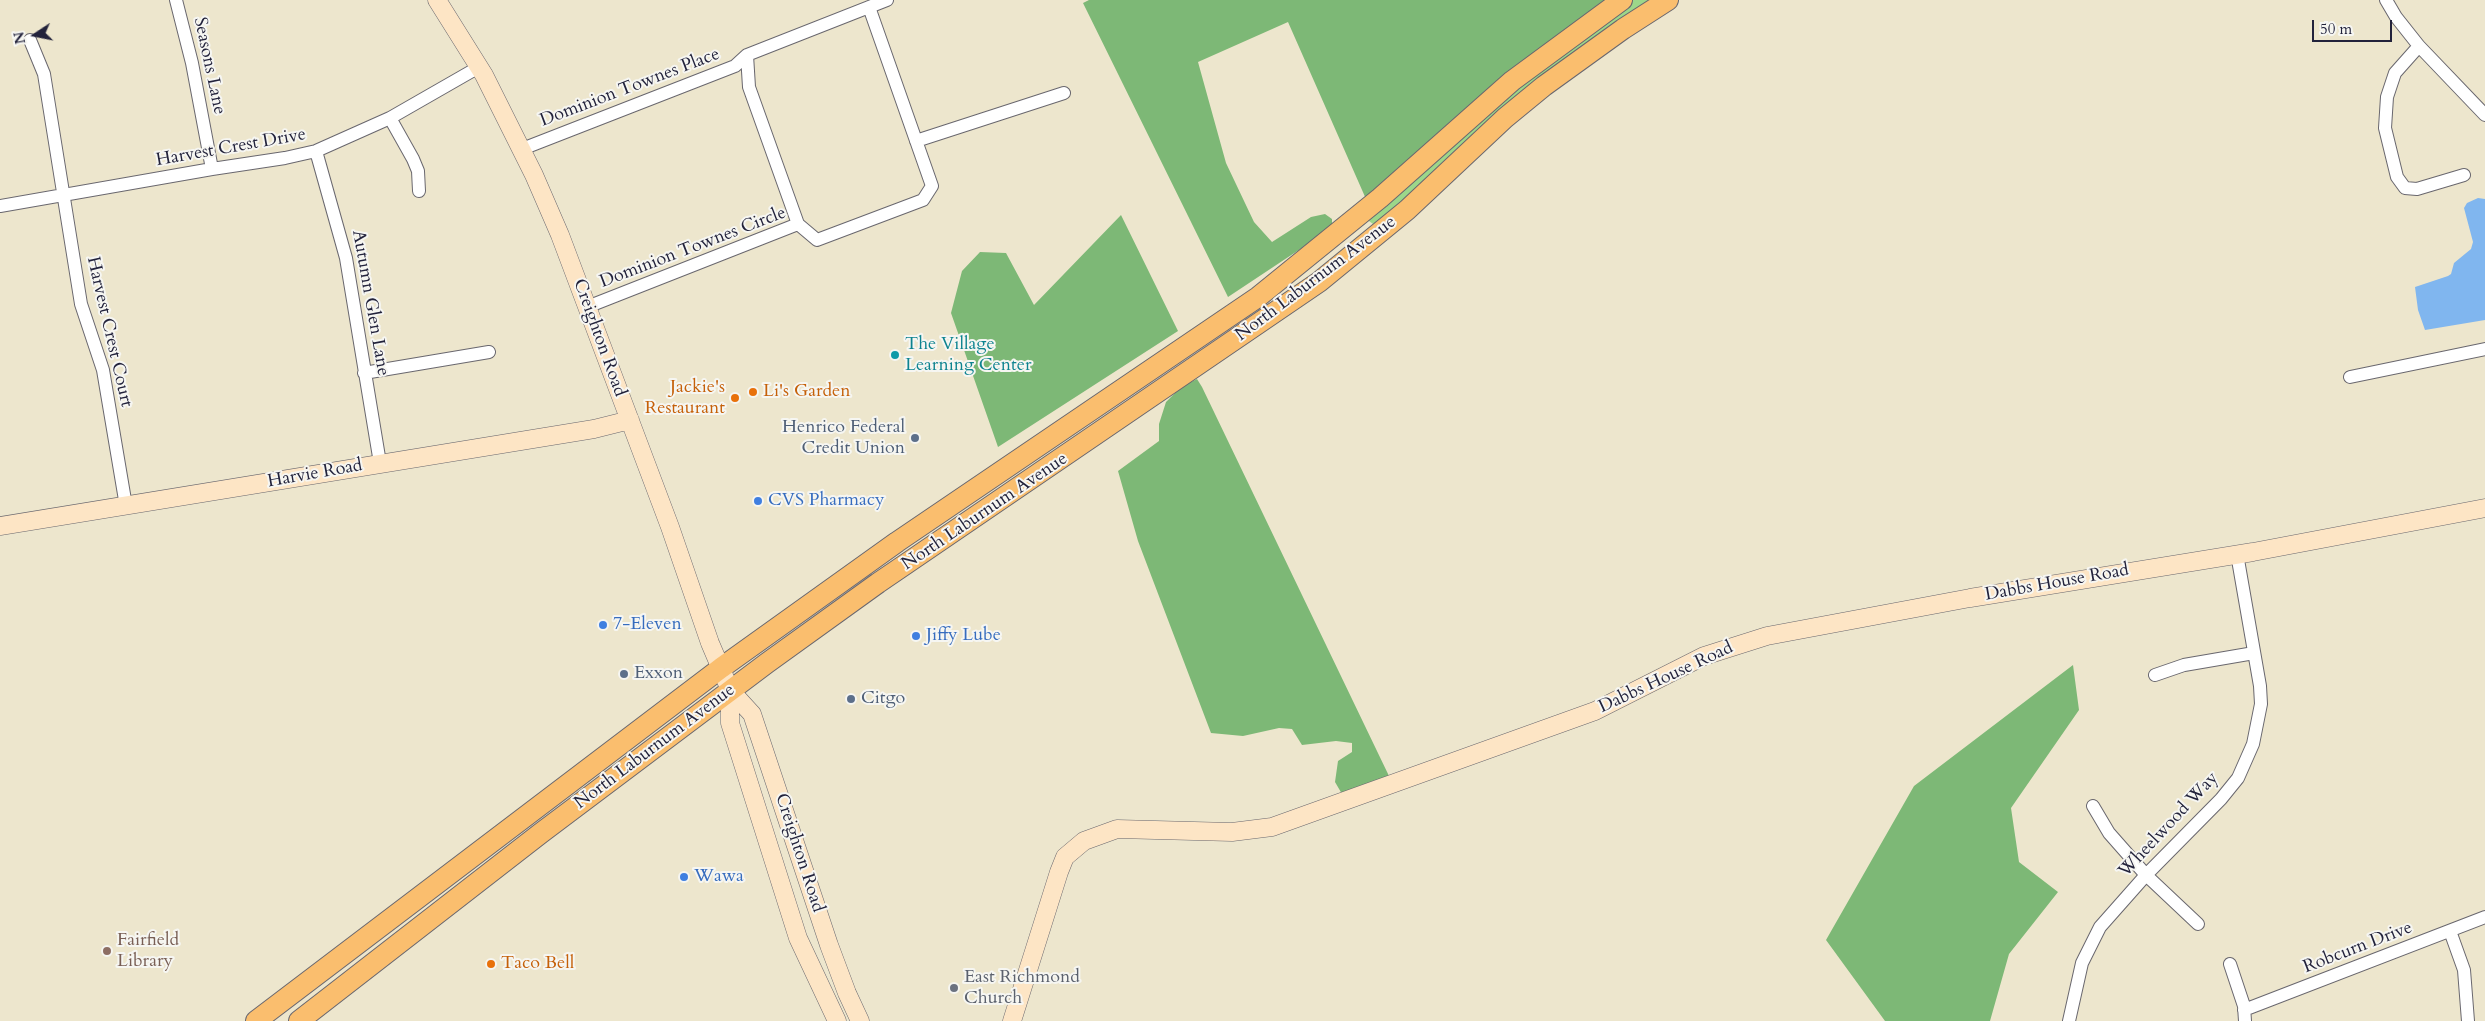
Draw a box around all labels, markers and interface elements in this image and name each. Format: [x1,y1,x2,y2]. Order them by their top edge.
north arrow [10,10,60,60]
scale bar [2315,10,2395,42]
street label: Seasons Lane [188,15,230,117]
text: 50 m [2320,19,2352,39]
text: N [9,30,30,46]
street label: Dominion Townes Place [537,44,723,132]
street label: Harvest Crest Drive [154,124,308,172]
street label: Dominion Townes Circle [597,202,789,294]
street label: North Laburnum Avenue [1231,212,1401,346]
street label: Autumn Glen Lane [347,228,393,378]
street label: Harvest Crest Court [81,255,137,409]
street label: Creighton Road [568,276,630,400]
place label: The Village Learning Center [905,334,1031,376]
marker: The Village Learning Center [889,349,901,361]
place label: Jackie's Restaurant [645,377,725,419]
place label: Li's Garden [763,381,850,403]
marker: Li's Garden [747,386,759,398]
marker: Jackie's Restaurant [729,392,741,404]
place label: Henrico Federal Credit Union [782,417,905,459]
marker: Henrico Federal Credit Union [909,432,921,444]
street label: North Laburnum Avenue [898,448,1072,576]
street label: Harvie Road [266,455,364,493]
place label: CVS Pharmacy [768,490,884,512]
marker: CVS Pharmacy [752,495,764,507]
street label: Dabbs House Road [1983,560,2131,606]
place label: 7-Eleven [613,614,682,636]
marker: 7-Eleven [597,619,609,631]
place label: Jiffy Lube [926,625,1001,647]
marker: Jiffy Lube [910,630,922,642]
street label: Dabbs House Road [1595,637,1737,719]
place label: Exxon [634,663,683,685]
marker: Exxon [618,668,630,680]
street label: North Laburnum Avenue [570,680,740,814]
place label: Citgo [861,688,905,710]
marker: Citgo [845,693,857,705]
street label: Wheelwood Way [2115,768,2223,882]
street label: Creighton Road [770,791,828,915]
place label: Wawa [694,866,744,888]
marker: Wawa [678,871,690,883]
street label: Robcurn Drive [2300,917,2416,979]
place label: Fairfield Library [117,930,179,972]
marker: Fairfield Library [101,945,113,957]
place label: Taco Bell [501,953,574,975]
marker: Taco Bell [485,958,497,970]
place label: East Richmond Church [964,967,1080,1010]
marker: East Richmond Church [948,982,960,994]

